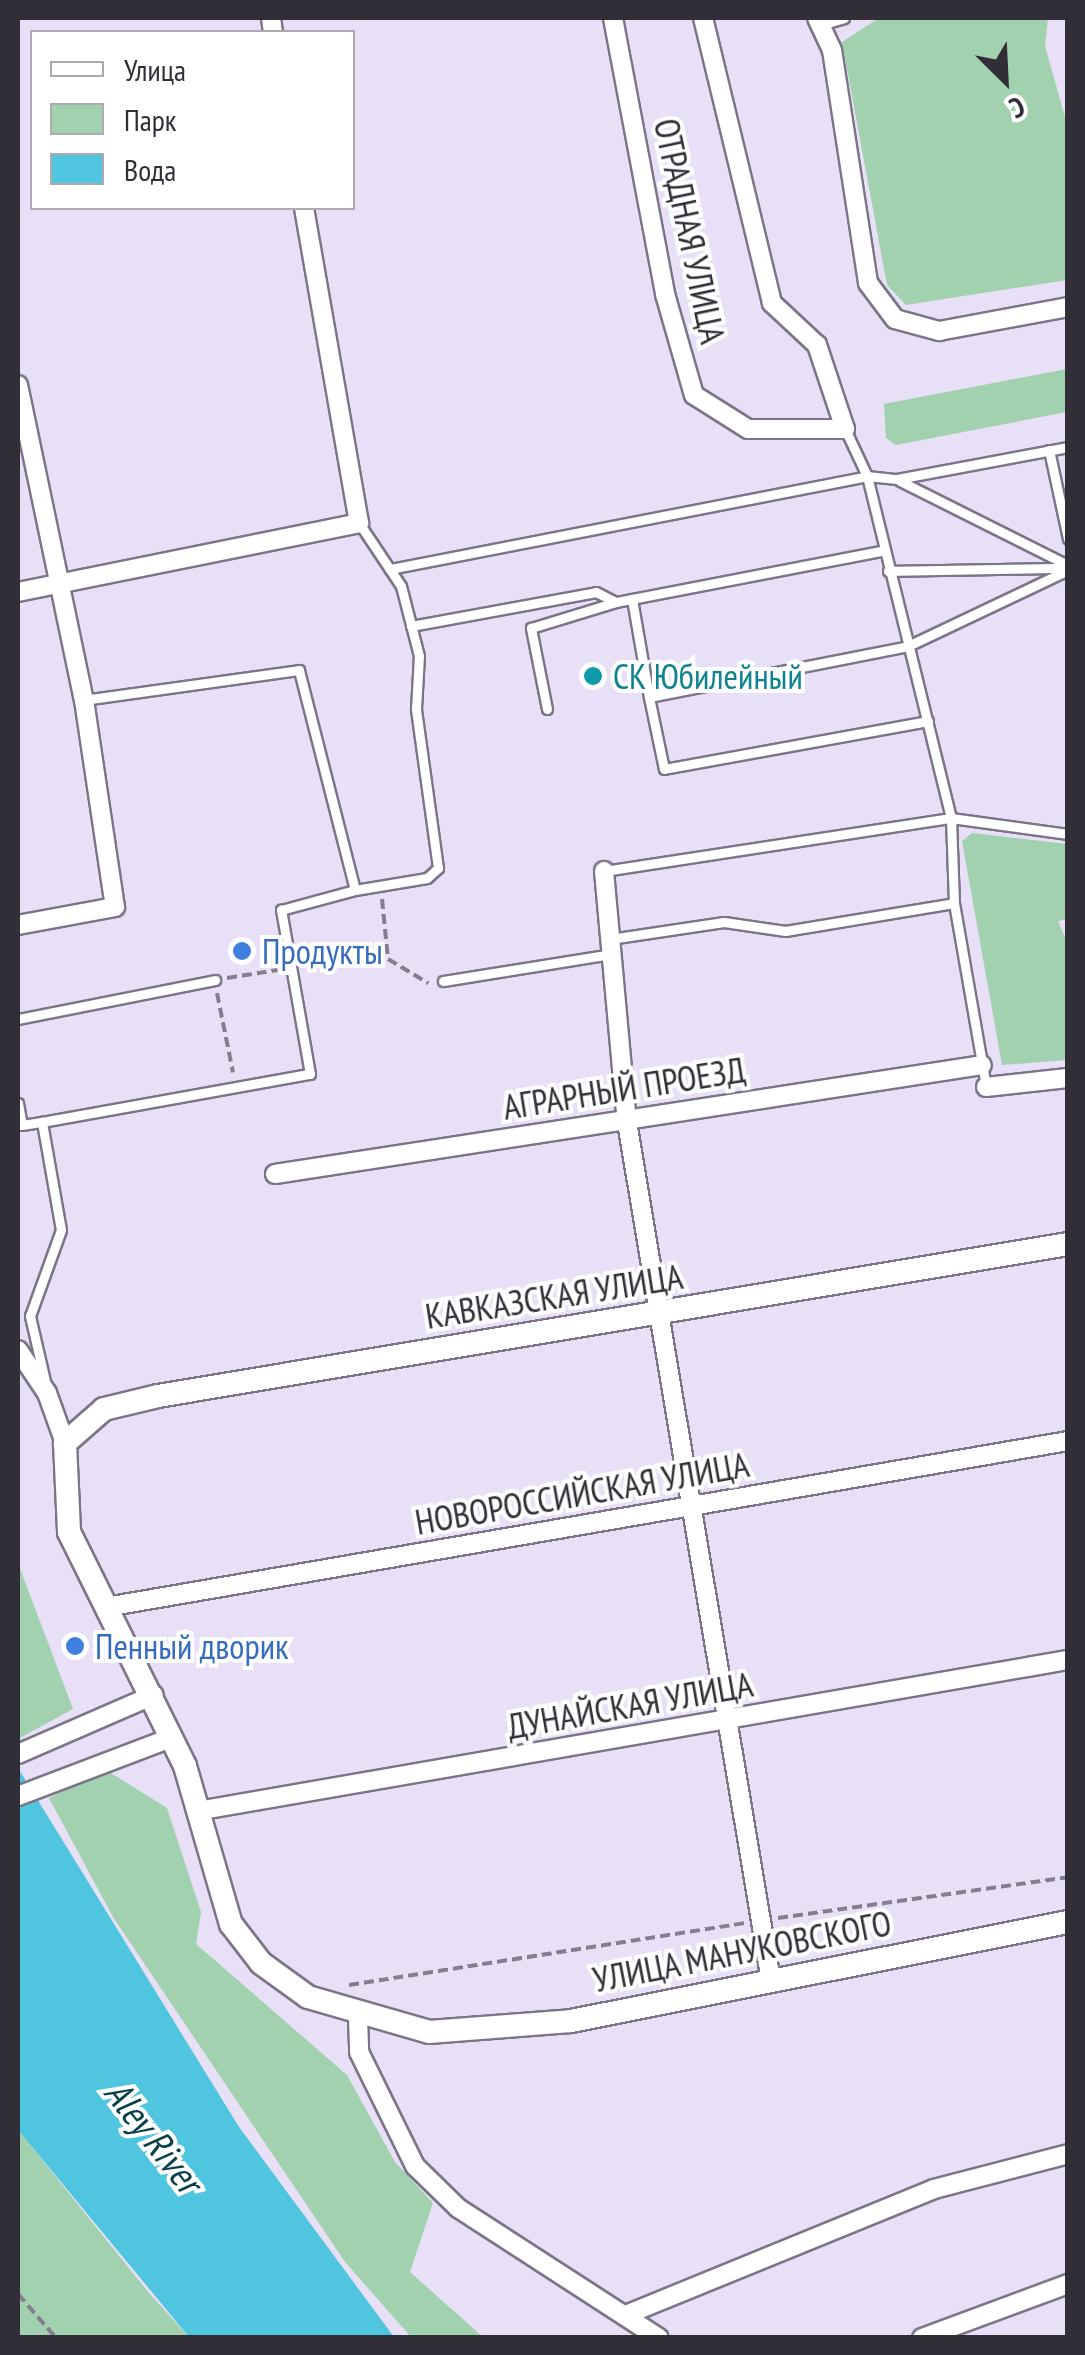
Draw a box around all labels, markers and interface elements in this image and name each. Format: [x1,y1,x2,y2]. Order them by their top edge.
legend [30,30,355,210]
north arrow [955,30,1055,130]
text: Улица [124,50,186,89]
text: С [1004,88,1031,127]
text: Парк [124,100,176,139]
street label: ОТРАДНАЯ УЛИЦА [646,114,734,348]
text: Вода [124,150,176,189]
place label: СК Юбилейный [613,655,803,697]
marker: СК Юбилейный [582,665,604,687]
place label: Продукты [262,930,383,972]
marker: Продукты [231,940,253,962]
street label: АГРАРНЫЙ ПРОЕЗД [500,1048,748,1128]
street label: КАВКАЗСКАЯ УЛИЦА [422,1255,686,1337]
street label: НОВОРОССИЙСКАЯ УЛИЦА [412,1443,752,1543]
place label: Пенный дворик [95,1625,289,1667]
marker: Пенный дворик [64,1635,86,1657]
street label: ДУНАЙСКАЯ УЛИЦА [504,1663,756,1747]
street label: УЛИЦА МАНУКОВСКОГО [589,1901,895,2001]
water label: Aley River [96,2070,212,2202]

